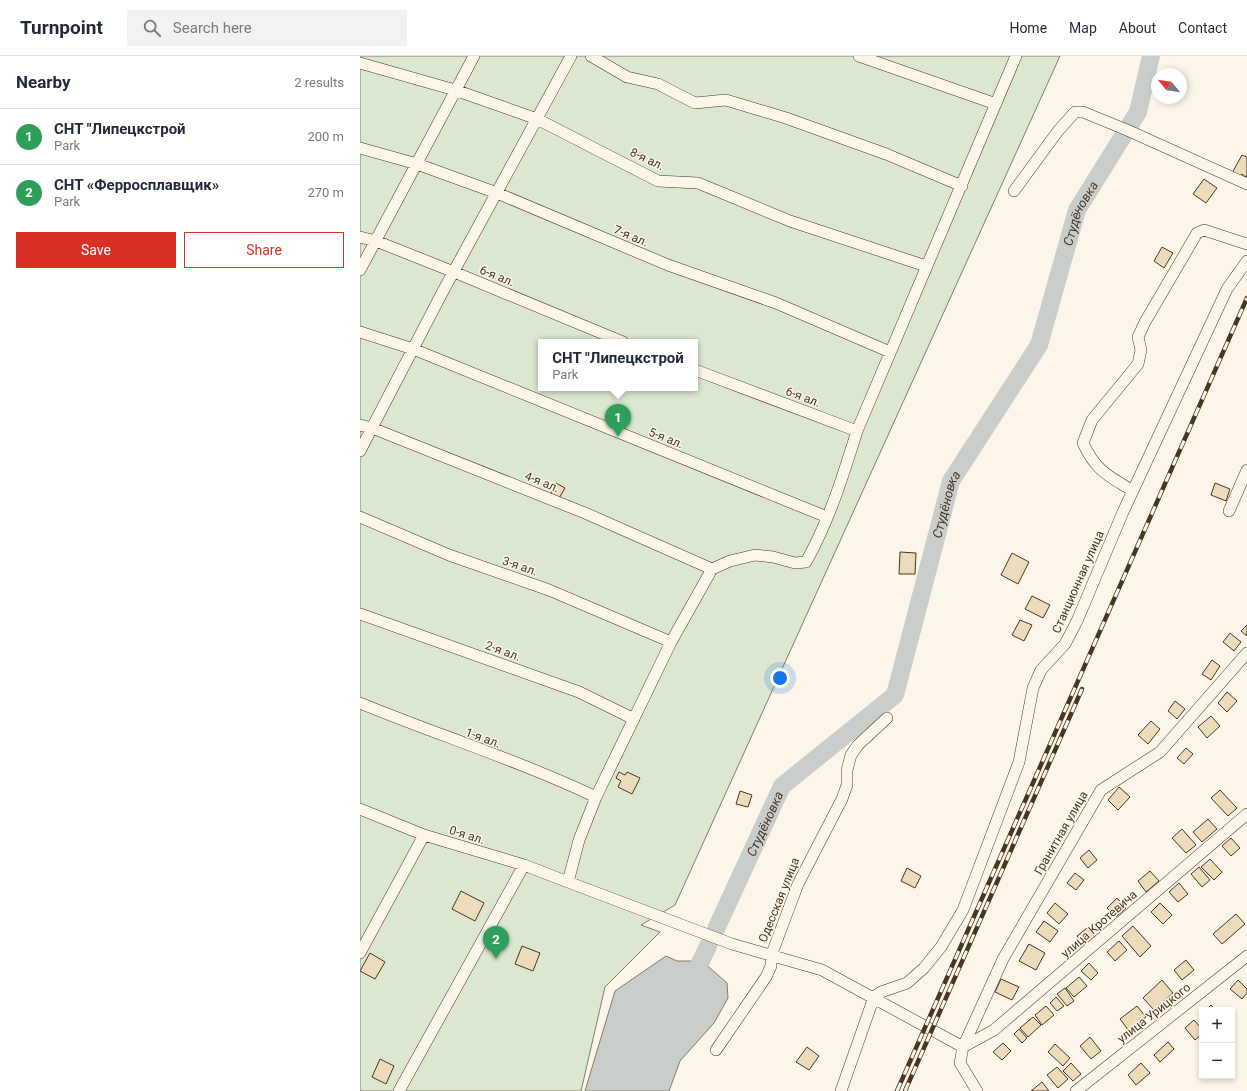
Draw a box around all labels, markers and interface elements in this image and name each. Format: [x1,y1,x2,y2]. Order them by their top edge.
search box [127,10,407,46]
text: Turnpoint [20,16,103,39]
icon: search [141,17,163,39]
text: Search here [173,19,252,37]
text: Home [1009,20,1047,36]
text: Map [1069,20,1097,36]
text: About [1119,20,1156,36]
text: Contact [1178,20,1227,36]
north arrow [1151,68,1187,104]
text: Nearby [16,72,71,92]
text: 2 results [294,75,344,90]
text: СНТ "Липецкстрой [54,120,186,138]
text: 1 [25,129,33,144]
text: 200 m [307,129,344,144]
text: Park [54,138,80,153]
street label: 8-я ал. [628,145,666,173]
text: СНТ «Ферросплавщик» [54,176,219,194]
water label: Студёновка [1060,178,1101,248]
text: 2 [25,185,33,200]
text: 270 m [307,185,344,200]
text: Park [54,194,80,209]
street label: 7-я ал. [612,222,650,250]
button: Save [16,232,176,268]
button: Share [184,232,344,268]
street label: 6-я ал. [478,263,516,289]
popup [538,339,698,391]
text: СНТ "Липецкстрой [552,349,684,367]
text: Park [552,367,578,382]
street label: 6-я ал. [784,384,822,410]
pin: 1 [605,404,631,437]
street label: 5-я ал. [647,425,685,451]
water label: Студёновка [929,468,963,540]
street label: 4-я ал. [523,469,561,495]
street label: Станционная улица [1049,529,1107,635]
street label: 3-я ал. [501,553,539,579]
street label: 2-я ал. [484,638,522,664]
your location [770,668,790,688]
street label: 1-я ал. [464,725,502,751]
water label: Студёновка [743,789,786,858]
street label: Гранитная улица [1031,789,1091,877]
street label: 0-я ал. [448,823,486,847]
street label: Одесская улица [756,856,802,944]
street label: улица Кротевича [1058,887,1140,961]
pin: 2 [483,926,509,959]
street label: улица Урицкого [1115,980,1193,1046]
map controls [1199,1007,1235,1079]
button: + [1199,1007,1235,1043]
button: − [1199,1043,1235,1079]

